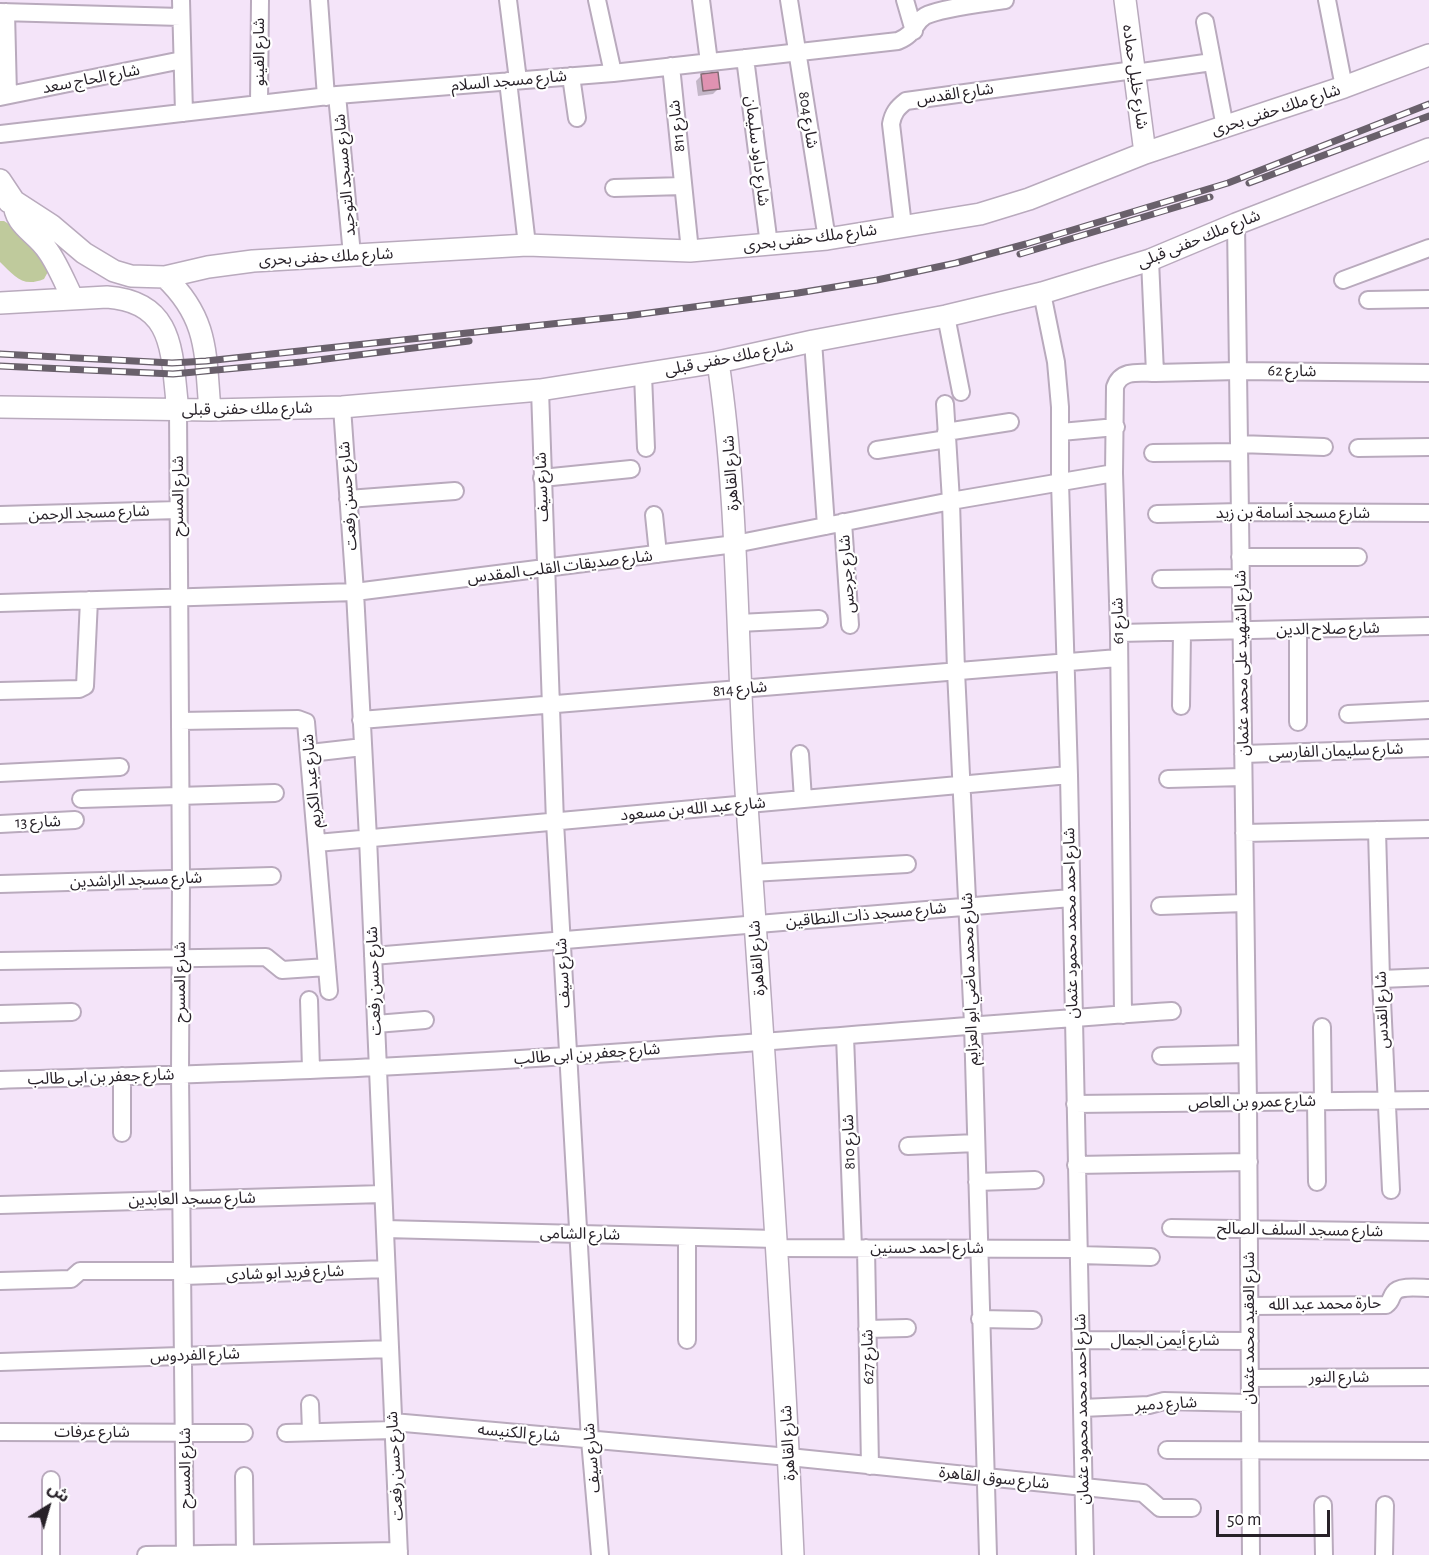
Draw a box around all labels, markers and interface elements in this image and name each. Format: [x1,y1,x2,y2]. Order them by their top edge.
street label: شارع الفينو [249,18,269,86]
street label: شارع خليل حماده [1118,23,1152,131]
street label: شارع الحاج سعد [41,60,141,98]
street label: شارع مسجد السلام [450,66,568,96]
street label: شارع القدس [915,79,995,109]
street label: شارع ملك حفنى بحرى [1209,80,1343,140]
street label: شارع 804 [794,90,822,150]
street label: شارع داود سليمان [741,95,773,207]
street label: شارع 811 [665,99,689,153]
street label: شارع مسجد التوحيد [330,113,360,237]
street label: شارع ملك حفنى قبلى [1135,206,1263,272]
street label: شارع ملك حفنى بحرى [742,220,878,256]
street label: شارع ملك حفنى بحرى [258,244,394,270]
street label: شارع ملك حفنى قبلى [663,336,795,380]
street label: شارع 62 [1268,361,1316,381]
street label: شارع ملك حفنى قبلى [181,398,313,420]
street label: شارع القاهرة [719,435,743,511]
street label: شارع حسن رفعت [335,441,361,551]
street label: شارع سيف [531,452,553,522]
street label: شارع المسرح [168,455,188,537]
street label: شارع مسجد الرحمن [28,501,150,525]
street label: شارع مسجد أسامة بن زيد [1216,503,1370,523]
street label: شارع جرجس [835,534,859,614]
street label: شارع صديقات القلب المقدس [466,546,654,588]
street label: شارع الشهيد على محمد عثمان [1231,570,1253,756]
street label: شارع 61 [1108,597,1128,645]
street label: شارع صلاح الدين [1276,618,1380,640]
street label: شارع 814 [712,677,768,701]
street label: شارع عبد الكريم [298,733,326,829]
street label: شارع سليمان الفارسى [1268,739,1404,763]
street label: شارع عبد الله بن مسعود [620,793,766,825]
street label: شارع 13 [15,812,61,832]
street label: شارع احمد محمد محمود عثمان [1060,827,1082,1019]
street label: شارع مسجد الراشدين [70,868,202,892]
street label: شارع محمد ماضي ابو العزايم [957,892,983,1066]
street label: شارع مسجد ذات النطاقين [785,898,947,932]
street label: شارع القاهرة [745,920,769,996]
street label: شارع حسن رفعت [362,926,386,1036]
street label: شارع سيف [552,938,574,1008]
street label: شارع المسرح [170,941,190,1023]
street label: شارع القدس [1371,971,1393,1049]
street label: شارع جعفر بن ابى طالب [513,1039,661,1069]
street label: شارع جعفر بن ابى طالب [27,1065,175,1089]
street label: شارع عمرو بن العاص [1188,1091,1316,1113]
street label: شارع 810 [838,1114,860,1170]
street label: شارع مسجد العابدين [128,1188,256,1210]
street label: شارع مسجد السلف الصالح [1217,1219,1383,1241]
street label: شارع الشامى [540,1224,620,1244]
street label: شارع احمد حسنين [870,1238,984,1258]
street label: شارع العقيد محمد عثمان [1239,1251,1259,1405]
street label: شارع فريد ابو شادى [226,1261,344,1285]
street label: حارة محمد عبد الله [1269,1293,1381,1315]
street label: شارع احمد محمد محمود عثمان [1071,1313,1093,1505]
street label: شارع 627 [858,1329,878,1385]
street label: شارع أيمن الجمال [1110,1330,1220,1350]
street label: شارع الفردوس [150,1344,240,1366]
street label: شارع النور [1309,1367,1369,1387]
street label: شارع دمير [1134,1393,1198,1415]
street label: شارع القاهرة [776,1405,800,1481]
street label: شارع حسن رفعت [383,1411,407,1521]
street label: شارع الكنيسه [477,1420,561,1446]
street label: شارع عرفات [54,1422,130,1442]
street label: شارع سيف [579,1422,605,1494]
street label: شارع المسرح [175,1427,195,1509]
street label: شارع سوق القاهرة [938,1463,1050,1493]
north arrow [18,1477,78,1537]
text: ش [45,1480,72,1506]
scale bar [1219,1498,1333,1536]
text: 50 m [1227,1511,1261,1529]

